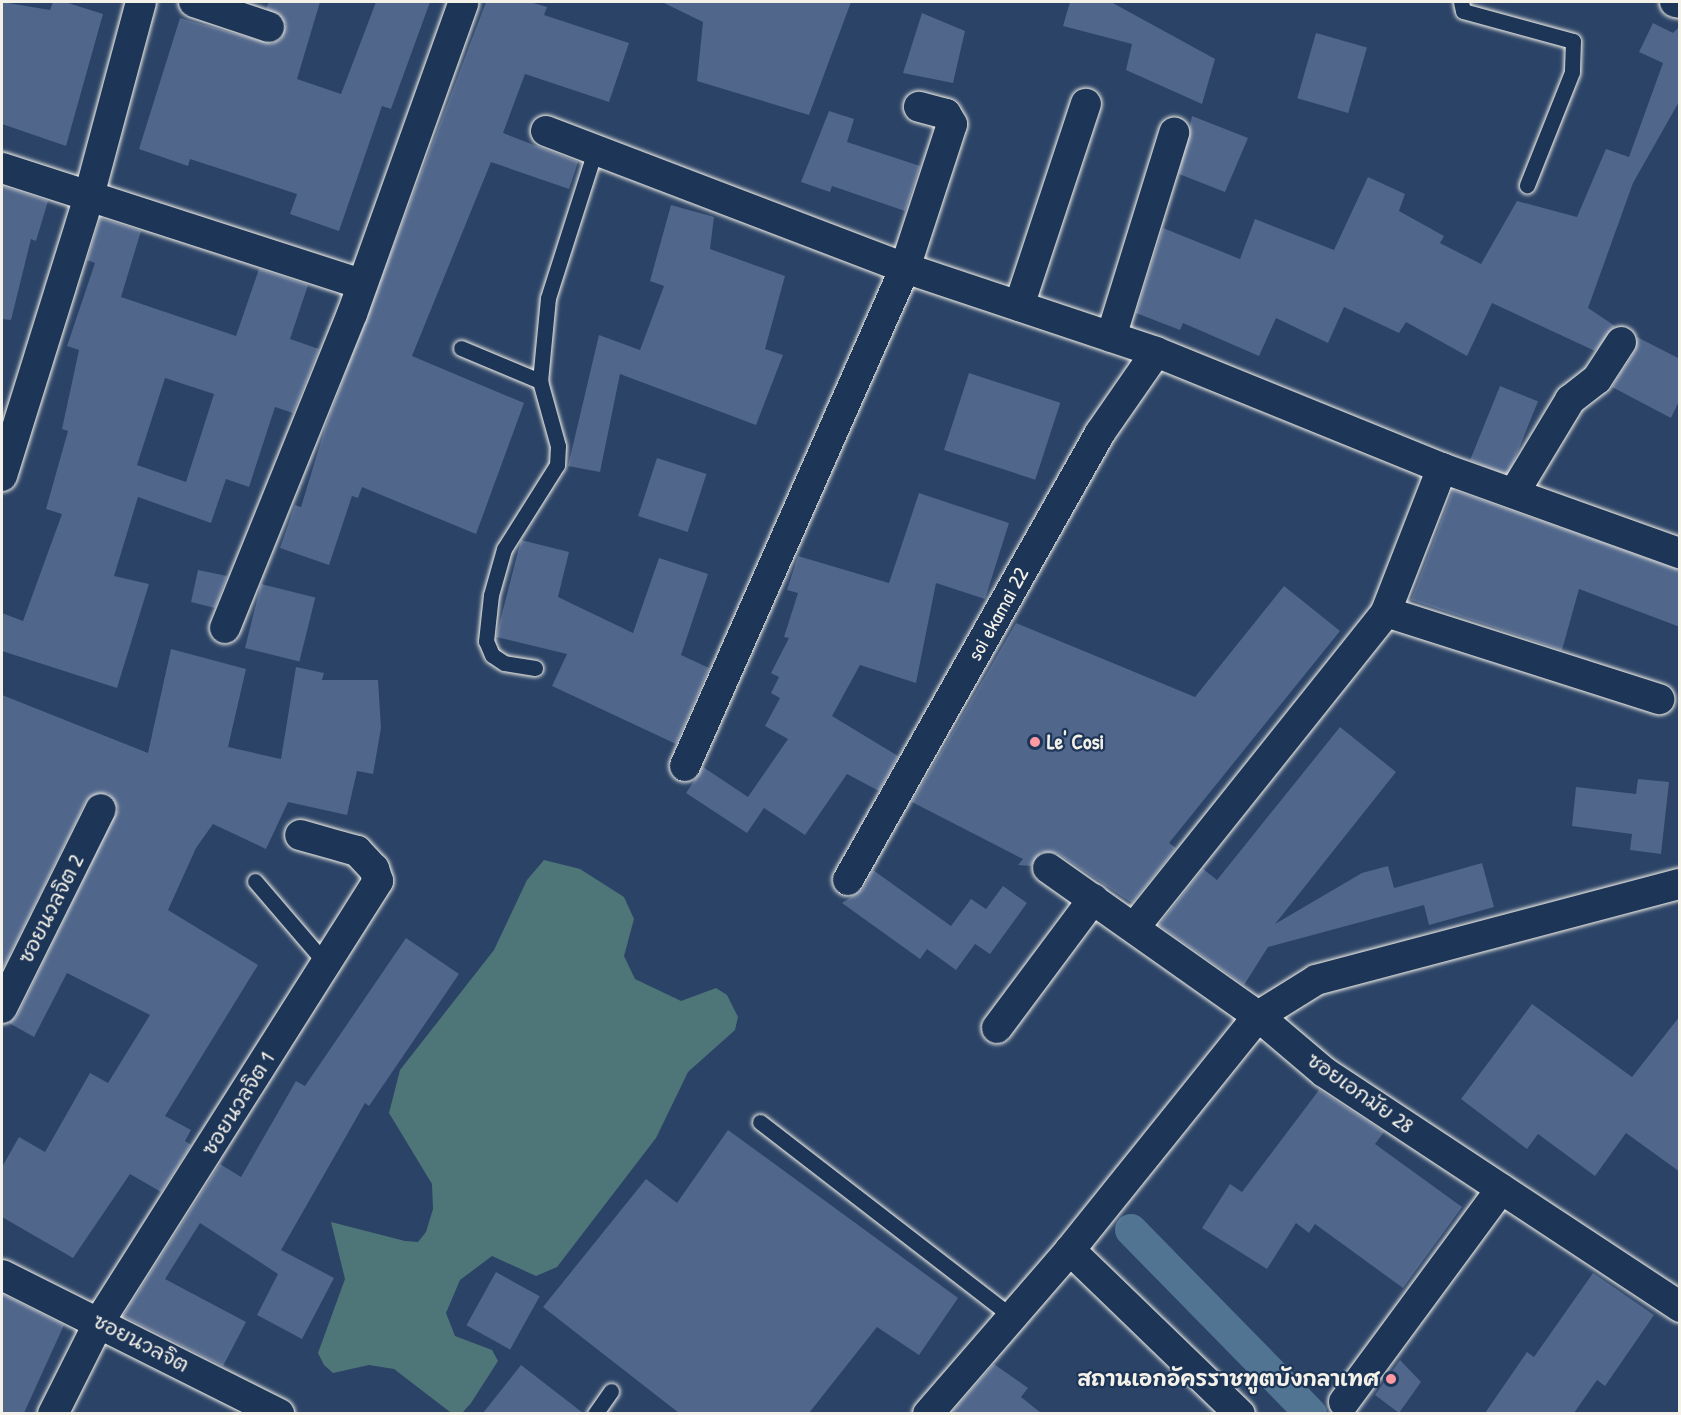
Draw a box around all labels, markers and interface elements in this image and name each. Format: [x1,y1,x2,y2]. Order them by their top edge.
street label: soi ekamai 22 [962,563,1034,665]
place label: Le' Cosi [1047,729,1104,755]
marker: Le' Cosi [1028,735,1042,749]
street label: ซอยนวลจิต 2 [13,850,89,968]
street label: ซอยเอกมัย 28 [1302,1047,1418,1139]
street label: ซอยนวลจิต 1 [196,1048,280,1160]
street label: ซอยนวลจิต [89,1308,193,1378]
place label: สถานเอกอัครราชทูตบังกลาเทศ [1078,1366,1379,1392]
marker: สถานเอกอัครราชทูตบังกลาเทศ [1384,1372,1398,1386]

